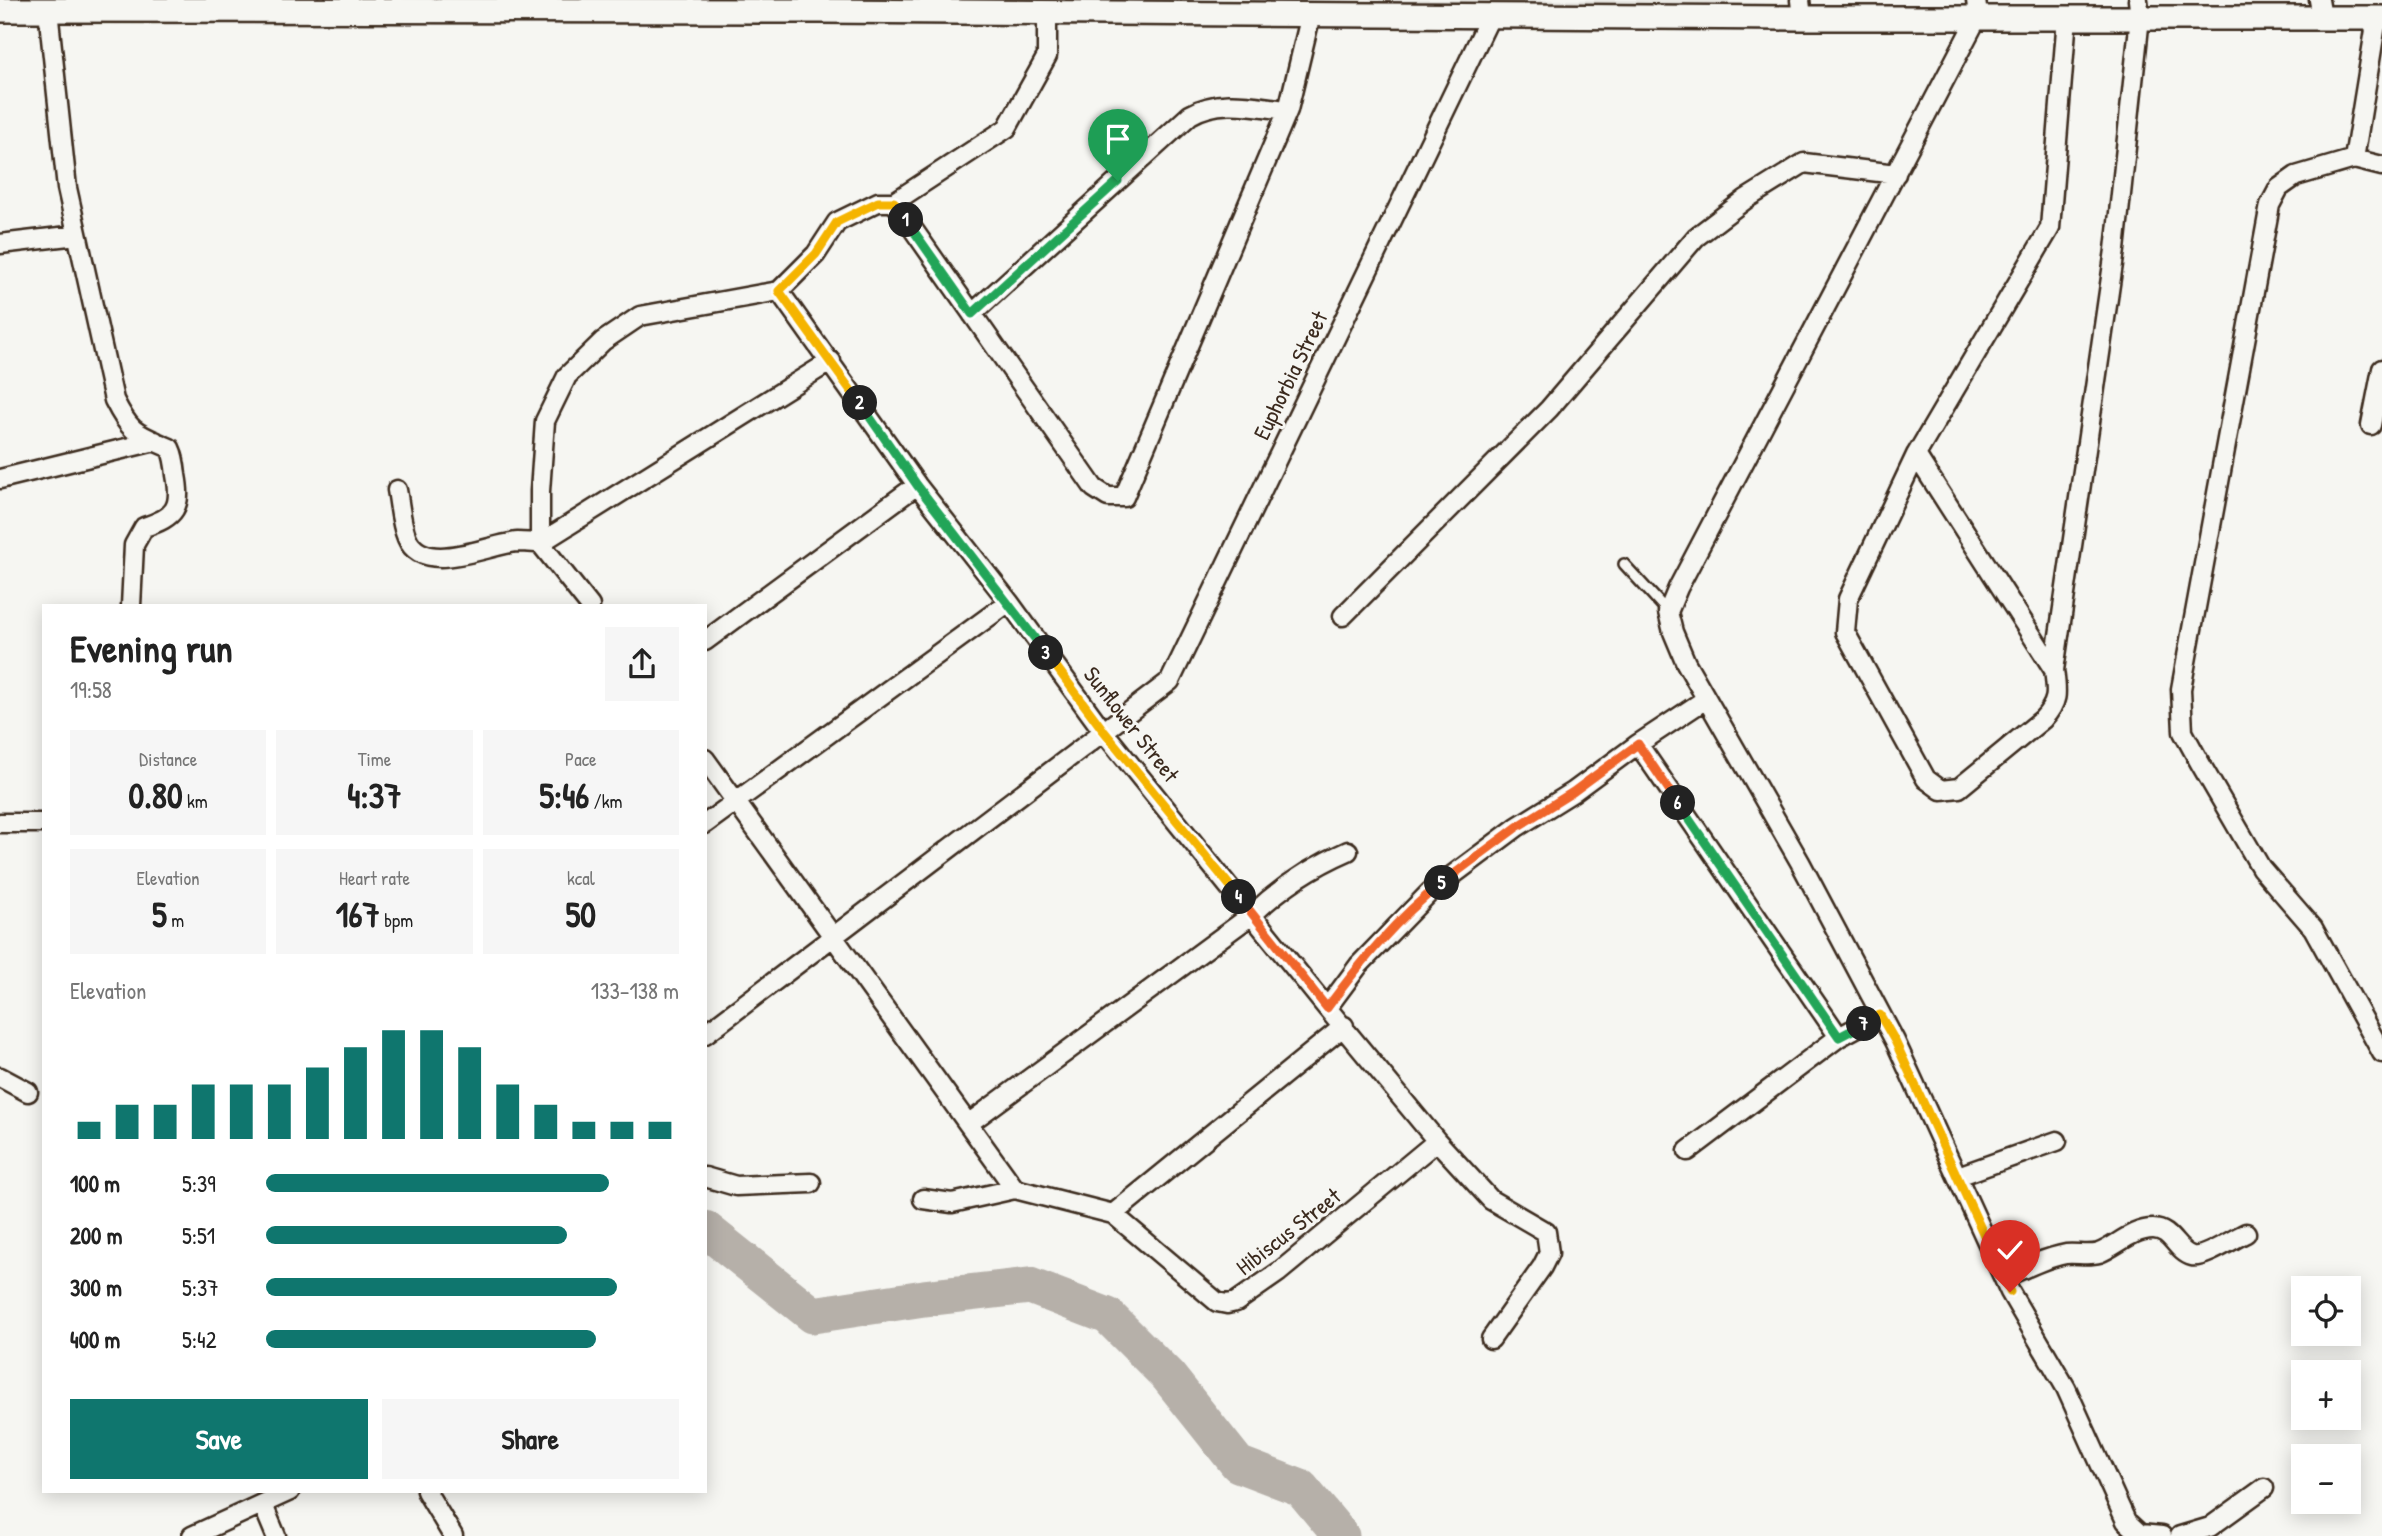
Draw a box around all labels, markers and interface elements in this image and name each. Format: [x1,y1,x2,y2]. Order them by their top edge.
pin [1088,109,1148,181]
icon: arrive [1099,120,1137,158]
pin: 1 [888,202,923,238]
text: 1 [902,206,909,232]
street label: Euphorbia Street [1245,305,1335,444]
pin: 2 [842,386,878,420]
text: 2 [855,389,864,415]
text: Evening run [70,622,233,674]
button: share [605,627,679,701]
pin: 3 [1028,636,1064,670]
text: 3 [1041,639,1050,665]
street label: Sunflower Street [1077,660,1188,789]
text: 19:58 [70,674,112,705]
text: Distance [139,746,197,772]
text: Time [358,746,391,772]
text: Pace [565,746,597,772]
text: 0.80 [129,772,183,819]
text: 4:37 [347,772,402,819]
text: 5:46 [539,772,589,819]
pin: 6 [1660,786,1696,820]
text: km [183,788,208,814]
text: /km [589,788,622,814]
text: 6 [1674,789,1681,815]
text: Elevation [137,865,200,891]
text: Heart rate [339,865,410,891]
text: kcal [567,865,595,891]
pin: 5 [1424,866,1460,900]
text: 5 [1437,869,1446,895]
pin: 4 [1222,880,1256,914]
text: 4 [1235,883,1242,909]
text: 5 [152,891,167,938]
text: 167 [336,891,380,938]
text: 50 [566,891,596,938]
text: m [167,907,184,933]
text: bpm [380,907,413,933]
text: Elevation [70,975,146,1006]
text: 133–138 m [591,975,679,1006]
pin: 7 [1846,1006,1882,1042]
text: 7 [1859,1010,1868,1036]
text: 100 m [70,1168,120,1199]
text: 5:39 [182,1168,216,1199]
street label: Hibiscus Street [1229,1180,1348,1282]
text: 200 m [70,1220,122,1251]
text: 5:51 [182,1220,215,1251]
pin [1980,1220,2040,1292]
icon: check [1991,1231,2029,1269]
text: 300 m [70,1272,122,1303]
text: 5:37 [182,1272,219,1303]
map controls [2291,1276,2361,1514]
button: locate [2291,1276,2361,1346]
text: 400 m [70,1324,120,1355]
text: 5:42 [182,1324,216,1355]
button: + [2291,1360,2361,1430]
button: Save [70,1399,368,1479]
button: Share [382,1399,679,1479]
button: − [2291,1444,2361,1514]

